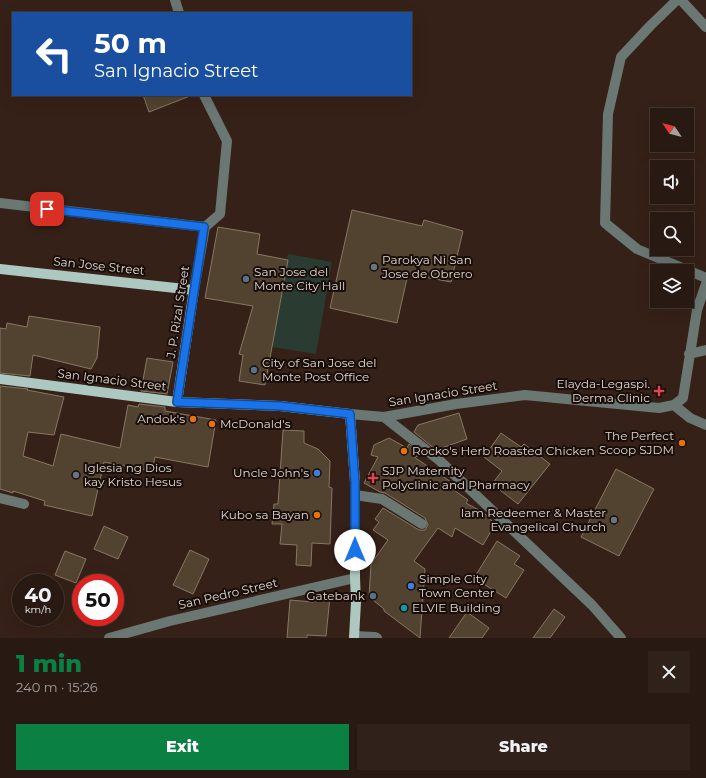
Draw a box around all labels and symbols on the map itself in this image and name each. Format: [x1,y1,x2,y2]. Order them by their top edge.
north arrow [650,108,694,152]
pin [30,192,64,226]
place label: Parokya Ni San Jose de Obrero [381,252,473,281]
street label: San Jose Street [53,253,146,278]
marker: Parokya Ni San Jose de Obrero [369,262,379,272]
place label: San Jose del Monte City Hall [254,264,345,293]
street label: J. P. Rizal Street [163,265,192,360]
marker: San Jose del Monte City Hall [241,274,251,284]
place label: City of San Jose del Monte Post Office [262,355,377,384]
street label: San Ignacio Street [57,365,167,394]
marker: City of San Jose del Monte Post Office [249,365,259,375]
place label: Elayda-Legaspi. Derma Clinic [556,376,650,405]
street label: San Ignacio Street [388,378,498,409]
marker: Elayda-Legaspi. Derma Clinic [653,385,665,397]
place label: Andok's [137,411,185,426]
marker: Andok's [188,414,198,424]
place label: McDonald's [220,416,291,431]
marker: McDonald's [207,419,217,429]
place label: The Perfect Scoop SJDM [599,428,674,457]
marker: The Perfect Scoop SJDM [677,438,687,448]
place label: Rocko's Herb Roasted Chicken [412,443,595,458]
marker: Rocko's Herb Roasted Chicken [399,446,409,456]
place label: Iglesia ng Dios kay Kristo Hesus [84,460,182,489]
place label: SJP Maternity Polyclinic and Pharmacy [382,463,530,492]
place label: Uncle John's [233,465,309,480]
marker: Uncle John's [312,468,322,478]
marker: Iglesia ng Dios kay Kristo Hesus [71,470,81,480]
marker: SJP Maternity Polyclinic and Pharmacy [367,472,379,484]
place label: Iam Redeemer & Master Evangelical Church [461,505,606,534]
place label: Kubo sa Bayan [220,507,309,522]
marker: Kubo sa Bayan [312,510,322,520]
marker: Iam Redeemer & Master Evangelical Church [609,515,619,525]
position arrow [334,529,376,571]
place label: Simple City Town Center [419,571,495,600]
speed limit sign: 50 [72,574,124,626]
street label: San Pedro Street [177,575,279,612]
marker: Simple City Town Center [406,581,416,591]
place label: Gatebank [306,588,366,603]
marker: Gatebank [368,591,378,601]
place label: ELVIE Building [412,600,501,615]
marker: ELVIE Building [399,603,409,613]

